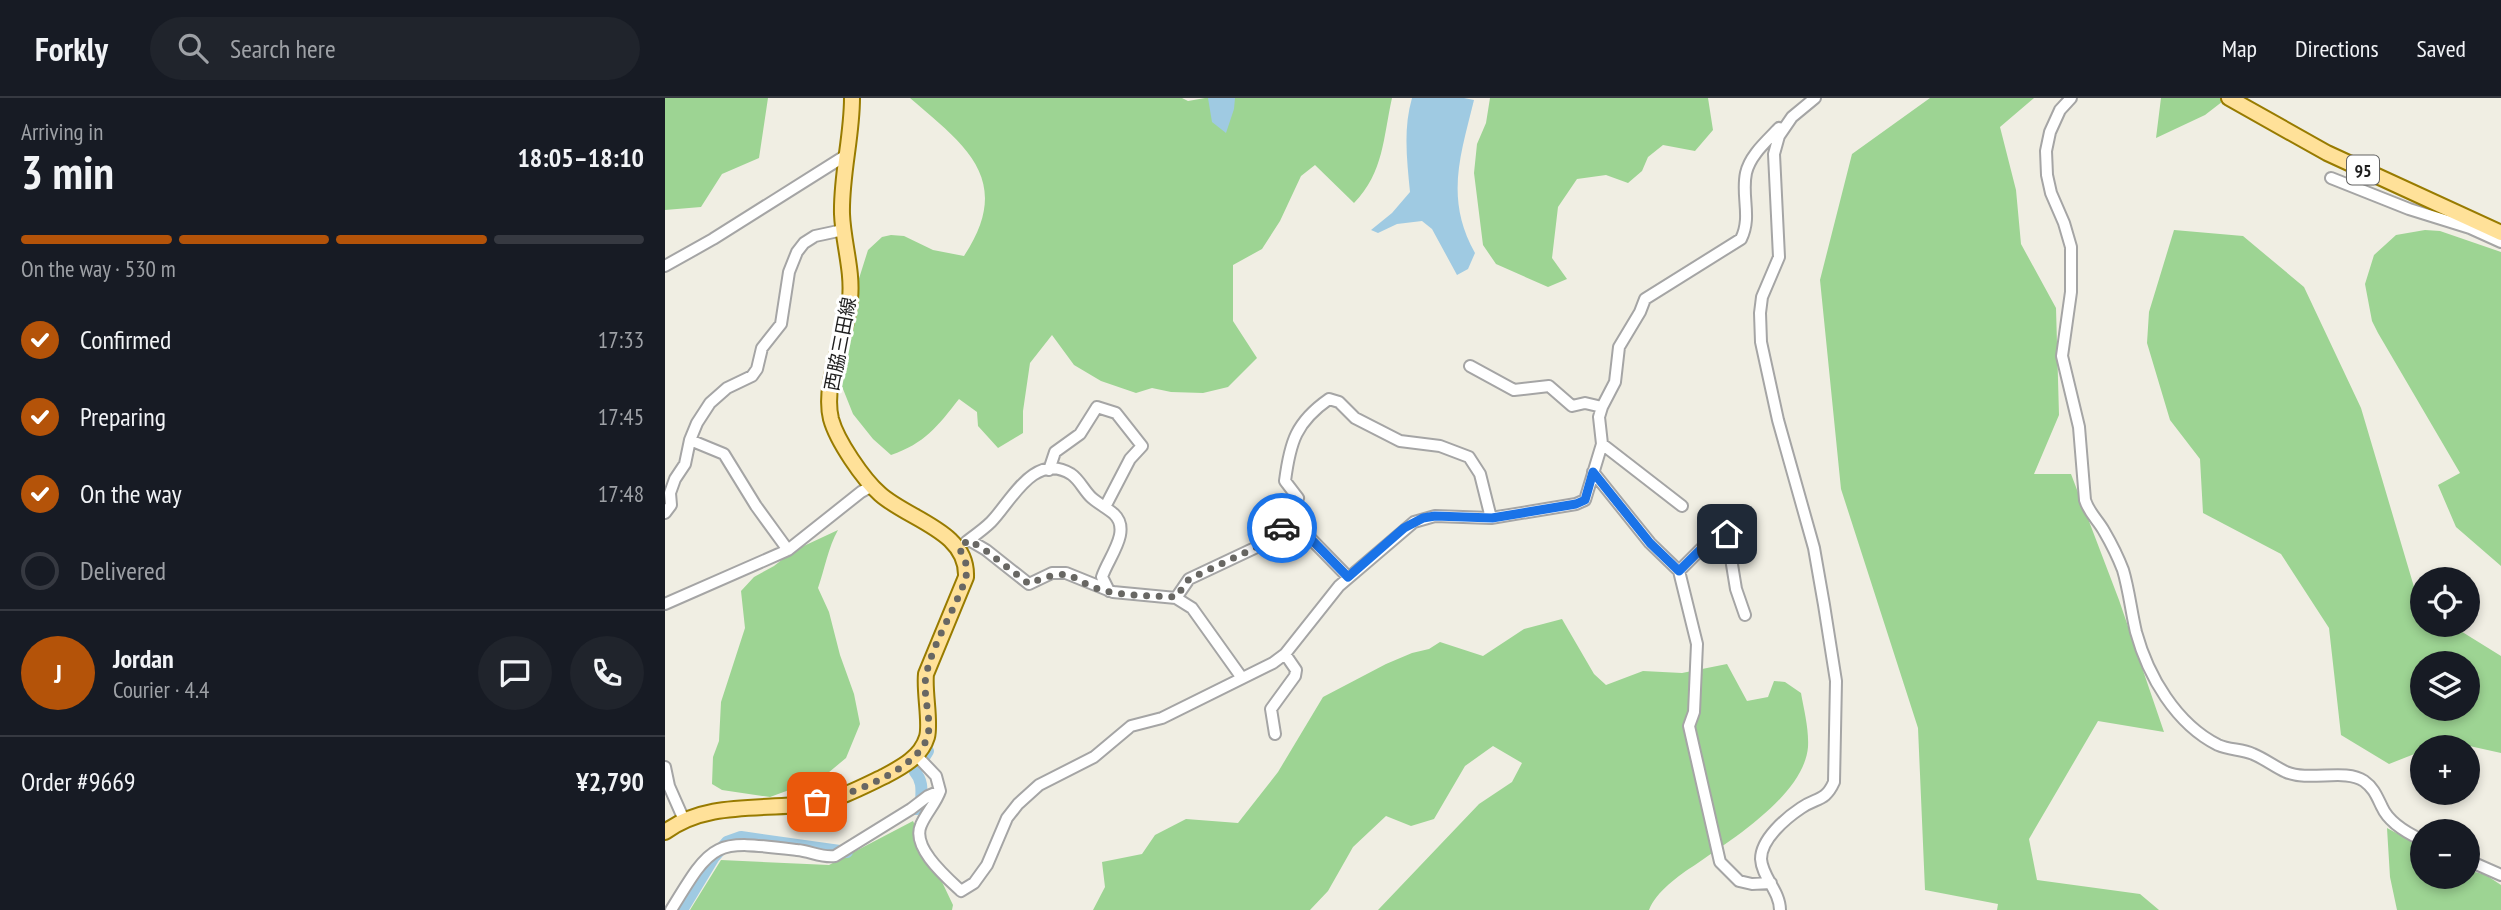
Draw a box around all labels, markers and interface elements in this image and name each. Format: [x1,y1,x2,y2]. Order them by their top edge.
search box [150,17,640,80]
text: Forkly [35,27,108,70]
icon: search [174,29,212,67]
text: Search here [230,32,336,65]
text: Map [2222,33,2257,64]
text: Directions [2295,33,2379,64]
text: Saved [2417,33,2466,64]
text: Arriving in [21,117,103,146]
text: 18:05–18:10 [517,141,644,174]
text: 3 min [21,142,114,202]
road number: 95 [2347,156,2379,184]
text: On the way · 530 m [21,254,176,283]
street label: 西脇三田線 [819,295,861,393]
icon: check [21,321,59,359]
text: Confirmed [80,323,171,356]
text: 17:33 [598,325,644,354]
icon: check [21,398,59,436]
text: Preparing [80,400,166,433]
text: 17:45 [598,402,644,431]
icon: check [21,475,59,513]
text: On the way [80,477,182,510]
text: 17:48 [598,479,644,508]
courier [1247,493,1317,563]
pin [1697,504,1757,564]
icon: car [1263,509,1301,547]
icon: home [1708,515,1746,553]
text: Delivered [80,554,166,587]
map controls [2410,567,2480,889]
button: locate [2410,567,2480,637]
button: chat [478,636,552,710]
button: phone [570,636,644,710]
text: Jordan [113,642,174,675]
button: layers [2410,651,2480,721]
text: J [54,657,62,690]
text: Courier · 4.4 [113,675,209,704]
button: + [2410,735,2480,805]
text: Order #9669 [21,765,136,798]
text: ¥2,790 [576,765,644,798]
pin [787,772,847,832]
icon: bag [798,783,836,821]
button: − [2410,819,2480,889]

